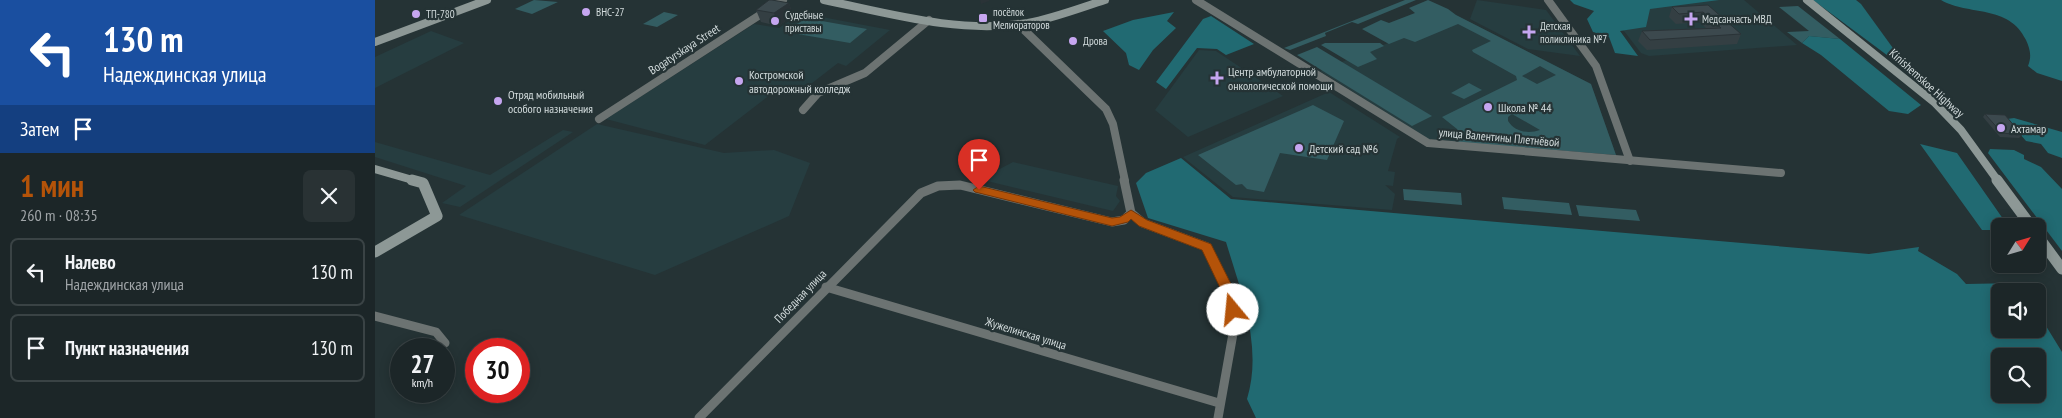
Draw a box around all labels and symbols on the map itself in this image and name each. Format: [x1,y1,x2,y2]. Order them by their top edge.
place label: ВНС-27 [596,5,625,19]
place label: посёлок Мелиораторов [993,5,1050,32]
marker: ВНС-27 [580,6,592,18]
place label: ТП-780 [426,7,455,21]
marker: ТП-780 [410,8,422,20]
place label: Судебные приставы [785,8,824,35]
marker: посёлок Мелиораторов [977,12,989,24]
marker: Медсанчасть МВД [1684,12,1698,26]
place label: Медсанчасть МВД [1702,12,1772,26]
marker: Судебные приставы [769,15,781,27]
place label: Детская поликлиника №7 [1540,19,1607,46]
street label: Bogatyrskaya Street [646,20,723,78]
marker: Детская поликлиника №7 [1522,25,1536,39]
place label: Дрова [1083,34,1107,48]
marker: Дрова [1067,35,1079,47]
street label: Kinishemskoe Highway [1886,45,1968,121]
place label: Центр амбулаторной онкологической помощи [1228,64,1333,93]
place label: Костромской автодорожный колледж [749,67,851,96]
marker: Центр амбулаторной онкологической помощи [1210,71,1224,85]
marker: Костромской автодорожный колледж [733,75,745,87]
place label: Отряд мобильный особого назначения [508,87,593,116]
marker: Отряд мобильный особого назначения [492,95,504,107]
place label: Школа № 44 [1498,100,1552,115]
marker: Школа № 44 [1482,101,1494,113]
place label: Ахтамар [2011,121,2046,136]
marker: Ахтамар [1995,122,2007,134]
street label: улица Валентины Плетнёвой [1438,124,1560,150]
pin [958,139,1000,190]
place label: Детский сад №6 [1309,141,1378,156]
marker: Детский сад №6 [1293,142,1305,154]
north arrow [1991,218,2046,272]
street label: Победная улица [771,266,829,326]
position arrow [1206,283,1258,335]
street label: Жужелинская улица [983,313,1069,353]
speed limit sign: 30 [465,338,530,403]

